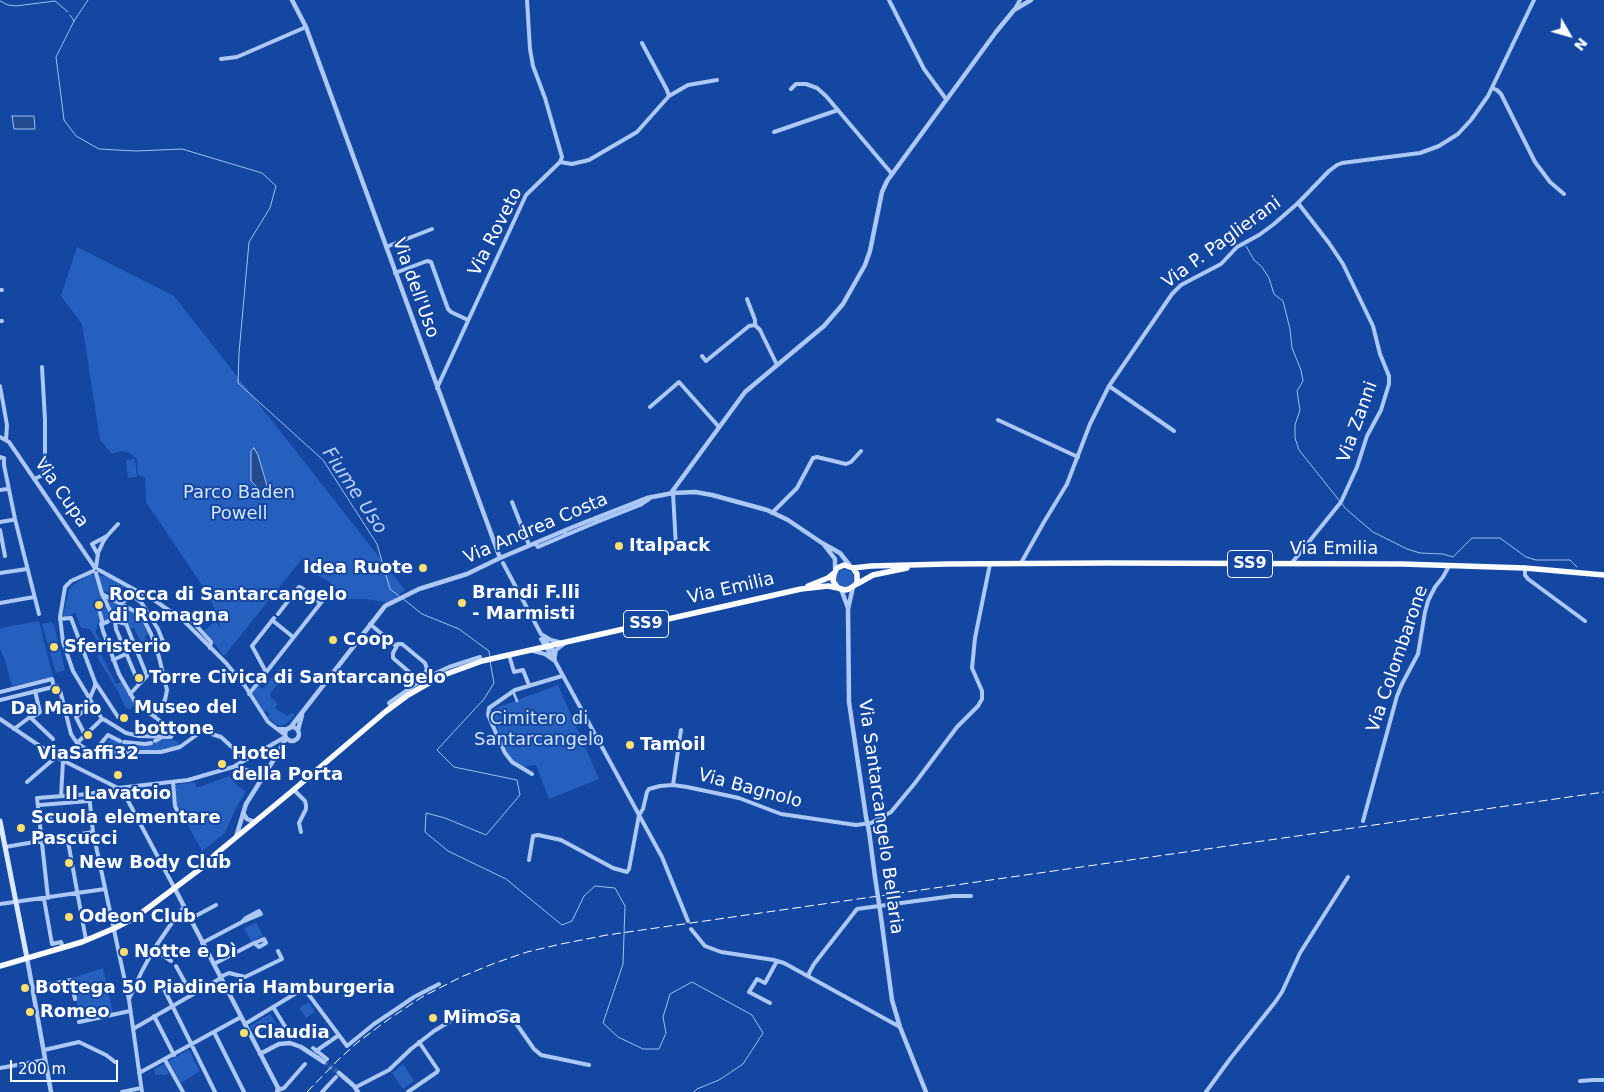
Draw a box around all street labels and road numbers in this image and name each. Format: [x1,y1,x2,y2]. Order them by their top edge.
street label: Via Roveto [465,184,527,280]
street label: Via P. Paglierani [1158,193,1286,293]
street label: Via dell'Uso [387,235,443,341]
street label: Via Zanni [1333,378,1383,466]
street label: Via Cupa [29,454,93,532]
street label: Via Andrea Costa [461,489,611,569]
street label: Via Emilia [1290,538,1378,560]
road number: SS9 [1228,550,1272,578]
street label: Via Emilia [685,569,777,609]
street label: Via Colombarone [1363,583,1433,735]
road number: SS9 [624,610,668,638]
street label: Via Santarcangelo Bellaria [853,698,907,936]
street label: Via Bagnolo [696,765,804,813]

